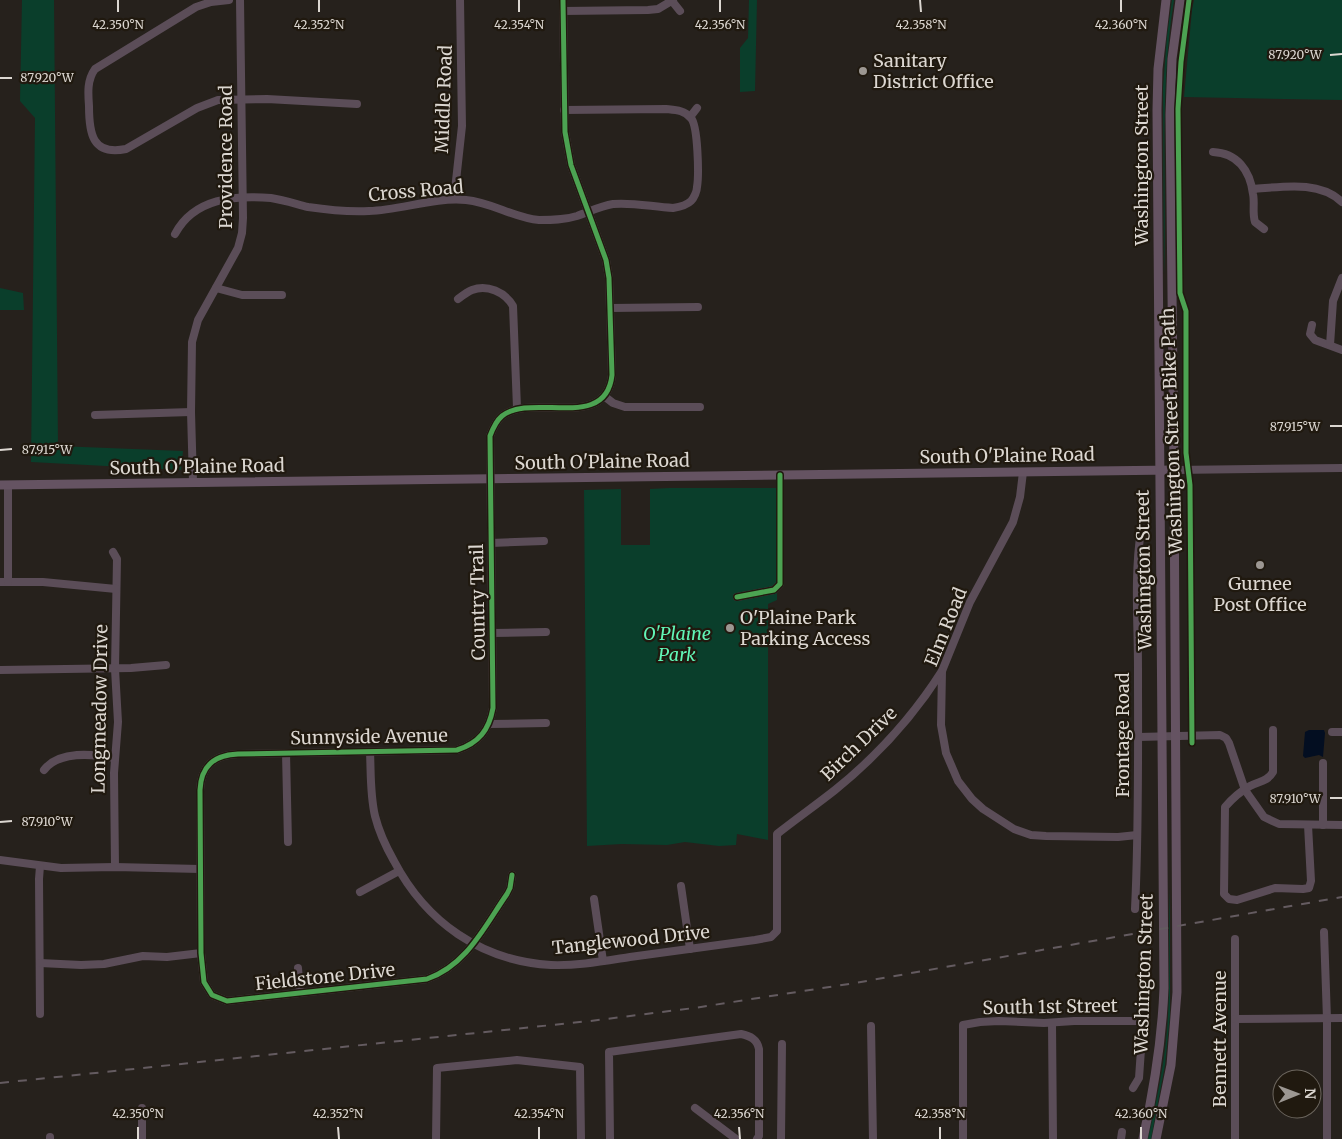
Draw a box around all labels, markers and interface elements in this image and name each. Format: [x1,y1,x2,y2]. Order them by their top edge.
text: 42.350°N [92,17,145,32]
text: 42.352°N [294,17,345,32]
text: 42.354°N [494,17,545,32]
text: 42.356°N [695,17,746,32]
text: 42.358°N [895,17,947,32]
text: 42.360°N [1095,17,1148,32]
street label: Middle Road [430,44,457,154]
text: 87.920°W [1268,47,1323,62]
place label: Sanitary District Office [873,49,994,93]
marker: Sanitary District Office [857,65,869,77]
text: 87.920°W [20,70,75,85]
street label: Providence Road [214,85,237,229]
street label: Washington Street [1130,85,1153,246]
street label: Cross Road [368,175,465,206]
street label: Washington Street Bike Path [1156,307,1187,556]
text: 87.915°W [1270,419,1321,434]
text: 87.915°W [22,442,73,457]
street label: South O'Plaine Road [919,442,1095,469]
street label: South O'Plaine Road [514,448,690,475]
street label: South O'Plaine Road [109,453,285,480]
street label: Washington Street [1131,489,1156,652]
street label: Country Trail [465,543,490,660]
marker: Gurnee Post Office [1254,559,1266,571]
place label: Gurnee Post Office [1213,572,1307,616]
street label: Elm Road [919,584,972,670]
place label: O'Plaine Park Parking Access [740,606,871,650]
park label: O'Plaine Park [643,622,711,666]
marker: O'Plaine Park Parking Access [724,622,736,634]
street label: Longmeadow Drive [87,624,112,794]
street label: Frontage Road [1111,672,1134,798]
street label: Birch Drive [816,702,902,786]
street label: Sunnyside Avenue [290,724,448,749]
text: 87.910°W [1269,791,1322,806]
text: 87.910°W [21,814,74,829]
street label: Washington Street [1129,893,1158,1056]
street label: Tanglewood Drive [551,920,711,959]
street label: Fieldstone Drive [254,958,396,995]
street label: Bennett Avenue [1208,971,1231,1107]
street label: South 1st Street [982,994,1118,1019]
north arrow [1272,1069,1322,1119]
text: N [1301,1088,1319,1099]
text: 42.350°N [112,1106,165,1121]
text: 42.352°N [313,1106,364,1121]
text: 42.354°N [514,1106,565,1121]
text: 42.356°N [714,1106,765,1121]
text: 42.358°N [914,1106,966,1121]
text: 42.360°N [1115,1106,1168,1121]

